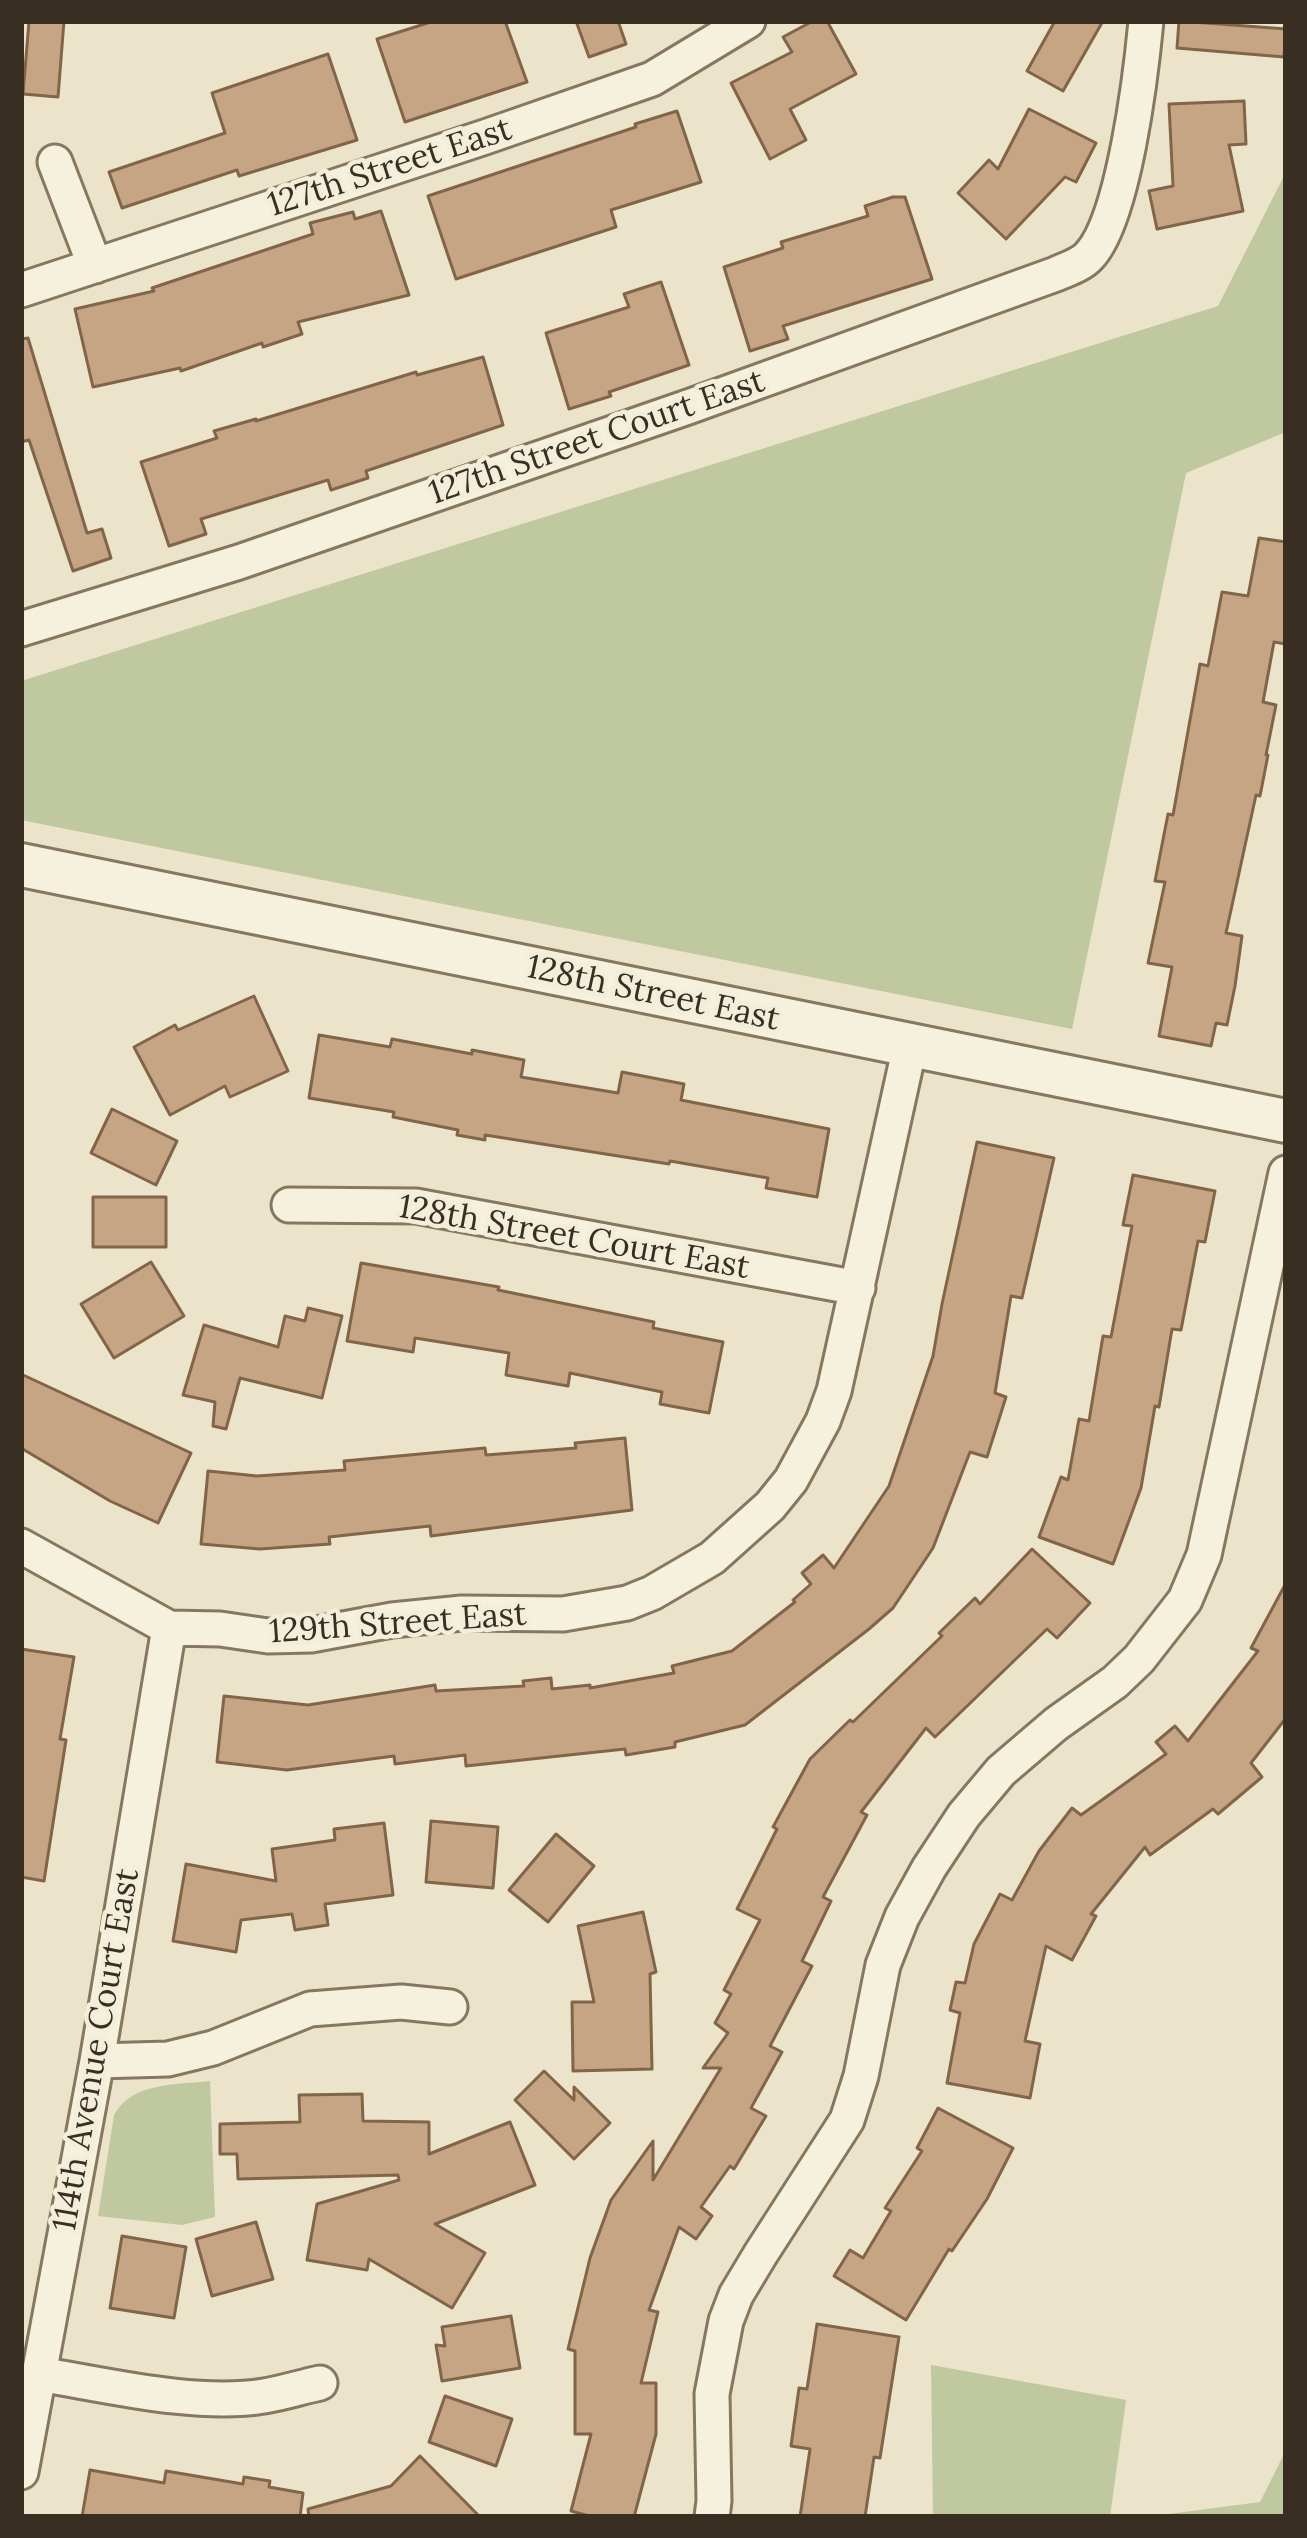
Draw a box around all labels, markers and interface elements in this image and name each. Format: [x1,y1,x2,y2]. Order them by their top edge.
street label: 127th Street East [263,110,517,226]
street label: 127th Street Court East [424,362,770,514]
street label: 128th Street East [523,948,783,1040]
street label: 128th Street Court East [396,1188,752,1288]
street label: 129th Street East [268,1595,528,1653]
street label: 114th Avenue Court East [46,1866,148,2234]

